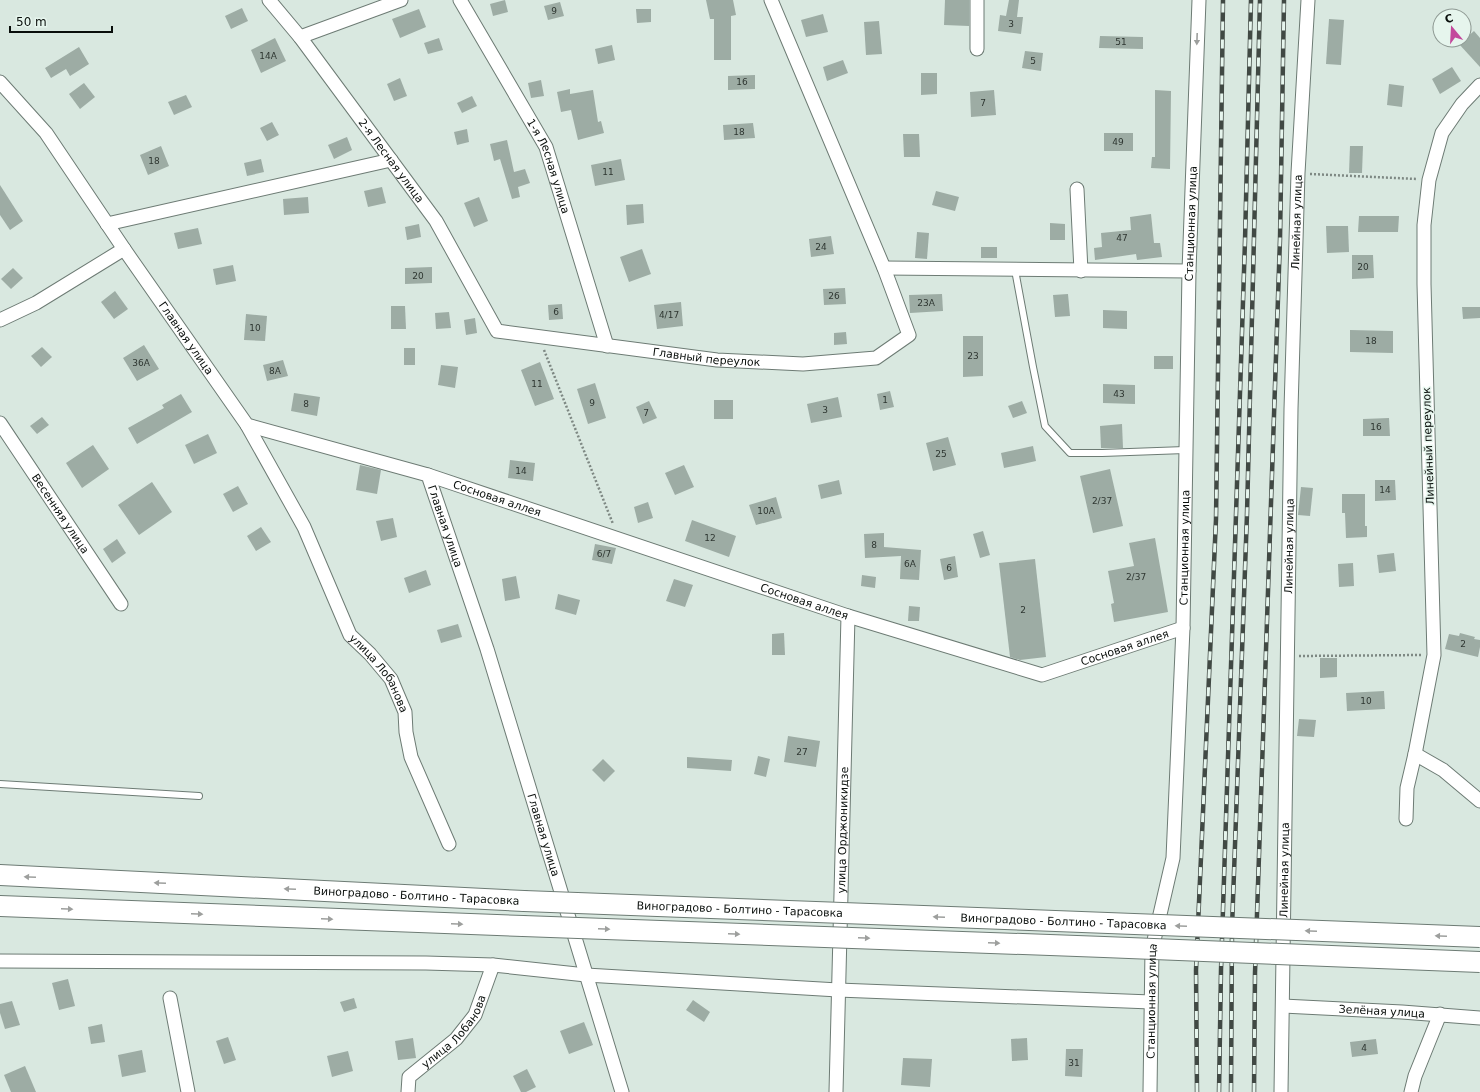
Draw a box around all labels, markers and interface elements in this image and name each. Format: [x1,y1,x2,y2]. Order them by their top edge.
house number: 9 [551,6,557,16]
scale bar [10,8,112,34]
north arrow [1432,8,1472,48]
text: С [1443,12,1455,26]
text: 50 m [16,15,47,29]
house number: 3 [1008,19,1014,29]
one-way arrow [1194,33,1201,45]
house number: 51 [1115,37,1127,47]
house number: 14А [259,51,278,61]
house number: 5 [1030,56,1036,66]
house number: 16 [736,77,748,87]
house number: 7 [980,98,986,108]
street label: 2-я Лесная улица [356,116,426,206]
street label: 1-я Лесная улица [524,116,572,215]
house number: 18 [733,127,745,137]
house number: 49 [1112,137,1124,147]
house number: 18 [148,156,160,166]
street label: Станционная улица [1183,166,1200,282]
house number: 11 [602,167,614,177]
street label: Линейная улица [1289,174,1305,270]
house number: 47 [1116,233,1128,243]
house number: 24 [815,242,827,252]
house number: 20 [1357,262,1369,272]
house number: 20 [412,271,424,281]
house number: 26 [828,291,840,301]
house number: 23А [917,298,936,308]
street label: Главная улица [156,299,216,377]
house number: 6 [553,307,559,317]
house number: 4/17 [659,310,679,320]
house number: 10 [249,323,261,333]
house number: 18 [1365,336,1377,346]
street label: Главный переулок [652,346,761,369]
house number: 23 [967,351,979,361]
house number: 36А [132,358,151,368]
house number: 8А [269,366,282,376]
house number: 11 [531,379,543,389]
street label: Линейный переулок [1420,387,1437,505]
house number: 43 [1113,389,1125,399]
house number: 1 [882,395,888,405]
house number: 9 [589,398,595,408]
house number: 8 [303,399,309,409]
house number: 3 [822,405,828,415]
house number: 7 [643,408,649,418]
house number: 16 [1370,422,1382,432]
house number: 25 [935,449,947,459]
house number: 14 [515,466,527,476]
street label: Весенняя улица [29,472,91,556]
street label: Сосновая аллея [451,478,543,520]
street label: Главная улица [425,484,465,569]
house number: 14 [1379,485,1391,495]
street label: Станционная улица [1177,490,1192,606]
house number: 2/37 [1092,496,1112,506]
street label: Линейная улица [1282,498,1297,594]
house number: 10А [757,506,776,516]
house number: 12 [704,533,716,543]
house number: 8 [871,540,877,550]
house number: 6/7 [597,549,611,559]
house number: 6А [904,559,917,569]
house number: 6 [946,563,952,573]
house number: 2/37 [1126,572,1146,582]
street label: Сосновая аллея [759,581,850,623]
house number: 2 [1020,605,1026,615]
street label: Сосновая аллея [1079,627,1171,669]
street label: улица Лобанова [346,632,410,715]
house number: 2 [1460,639,1466,649]
house number: 10 [1360,696,1372,706]
house number: 27 [796,747,808,757]
street label: улица Орджоникидзе [835,766,851,894]
street label: Главная улица [524,792,562,878]
street label: Линейная улица [1278,822,1292,918]
one-way arrow [24,873,36,880]
one-way arrow [153,880,166,886]
street label: Виноградово - Болтино - Тарасовка [313,885,520,908]
one-way arrow [284,886,296,893]
street label: Виноградово - Болтино - Тарасовка [636,899,843,920]
one-way arrow [61,905,73,912]
one-way arrow [191,911,204,917]
street label: Виноградово - Болтино - Тарасовка [960,911,1167,932]
one-way arrow [932,914,945,920]
one-way arrow [321,916,334,922]
one-way arrow [451,921,464,927]
one-way arrow [1174,923,1187,929]
one-way arrow [598,926,611,932]
one-way arrow [1304,928,1317,934]
one-way arrow [728,930,740,937]
one-way arrow [1435,932,1447,939]
one-way arrow [858,935,871,941]
one-way arrow [988,939,1000,946]
street label: Станционная улица [1144,942,1160,1059]
street label: улица Лобанова [419,993,489,1071]
street label: Зелёная улица [1338,1003,1426,1021]
house number: 4 [1361,1043,1367,1053]
house number: 31 [1068,1058,1080,1068]

